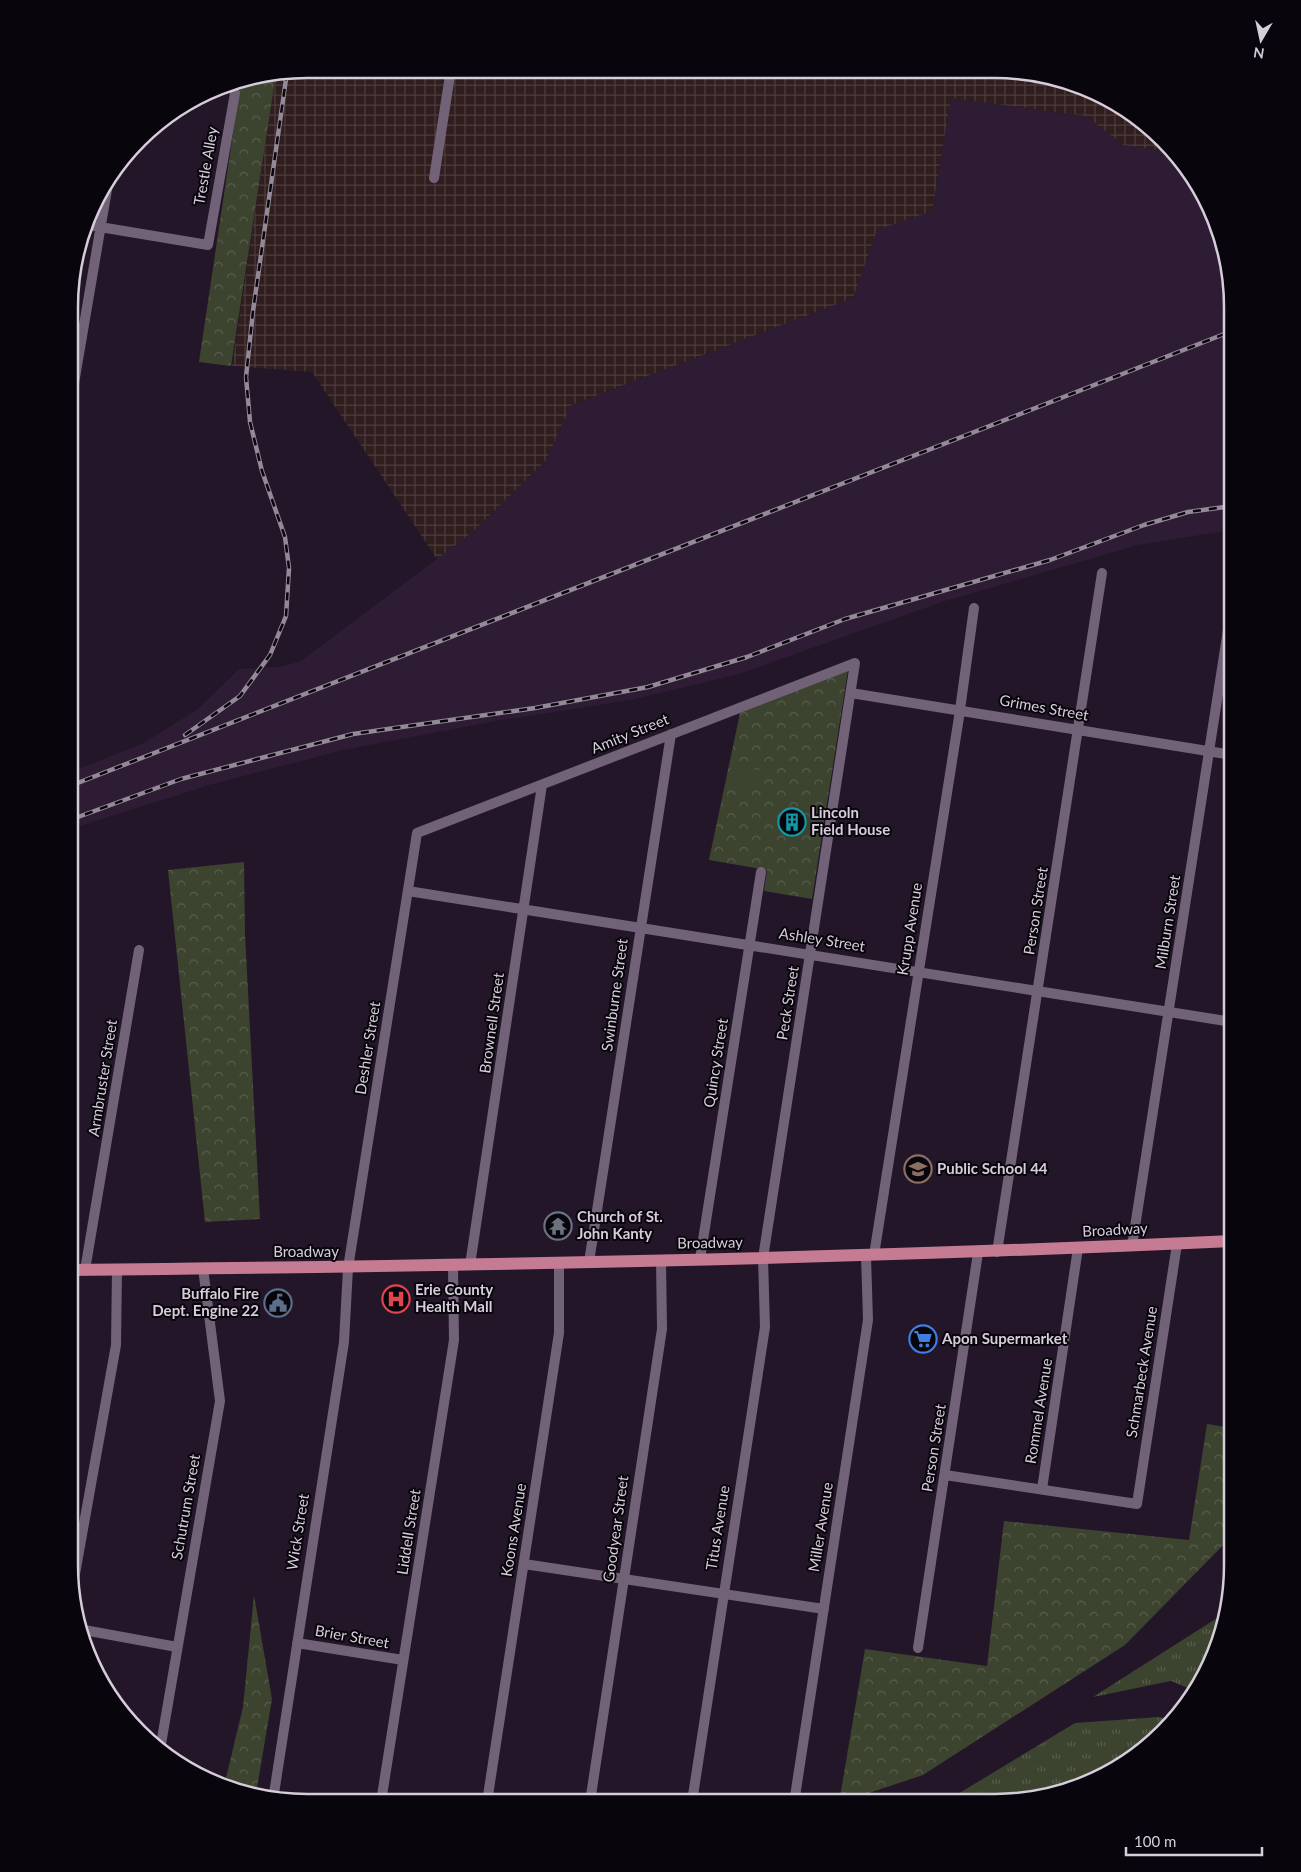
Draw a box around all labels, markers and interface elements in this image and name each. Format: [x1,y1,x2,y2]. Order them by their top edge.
north arrow [1236,15,1286,65]
text: N [1252,44,1266,63]
street label: Trestle Alley [189,125,221,207]
street label: Grimes Street [998,690,1091,724]
street label: Amity Street [588,709,672,757]
place label: Lincoln Field House [811,803,890,838]
building icon: Lincoln Field House [777,807,807,837]
street label: Person Street [1019,865,1051,956]
street label: Milburn Street [1151,873,1183,970]
street label: Krupp Avenue [893,881,925,976]
street label: Ashley Street [778,923,867,955]
street label: Swinburne Street [597,937,631,1052]
street label: Peck Street [772,964,802,1041]
street label: Brownell Street [475,971,507,1074]
street label: Deshler Street [351,999,383,1096]
street label: Quincy Street [699,1016,731,1109]
street label: Armbruster Street [84,1017,120,1138]
school or university icon: Public School 44 [903,1154,933,1184]
place label: Public School 44 [937,1159,1048,1177]
place label: Church of St. John Kanty [577,1207,663,1242]
temple icon: Church of St. John Kanty [543,1211,573,1241]
street label: Broadway [1082,1218,1149,1240]
street label: Broadway [677,1232,743,1252]
street label: Broadway [273,1242,339,1260]
place label: Erie County Health Mall [415,1280,493,1315]
place label: Buffalo Fire Dept. Engine 22 [152,1284,259,1319]
hospital icon: Erie County Health Mall [381,1284,411,1314]
public building icon: Buffalo Fire Dept. Engine 22 [263,1288,293,1318]
street label: Schmarbeck Avenue [1122,1305,1160,1439]
supermarket icon: Apon Supermarket [908,1324,938,1354]
place label: Apon Supermarket [941,1329,1068,1347]
street label: Rommel Avenue [1021,1357,1055,1465]
street label: Person Street [917,1402,949,1493]
street label: Schutrum Street [167,1452,203,1561]
street label: Goodyear Street [599,1474,631,1583]
street label: Miller Avenue [804,1481,836,1573]
street label: Koons Avenue [497,1482,529,1578]
street label: Titus Avenue [701,1484,733,1572]
street label: Liddell Street [392,1487,424,1576]
street label: Wick Street [282,1492,312,1571]
street label: Brier Street [314,1621,391,1651]
scale bar [1126,1824,1262,1856]
text: 100 m [1134,1832,1176,1850]

